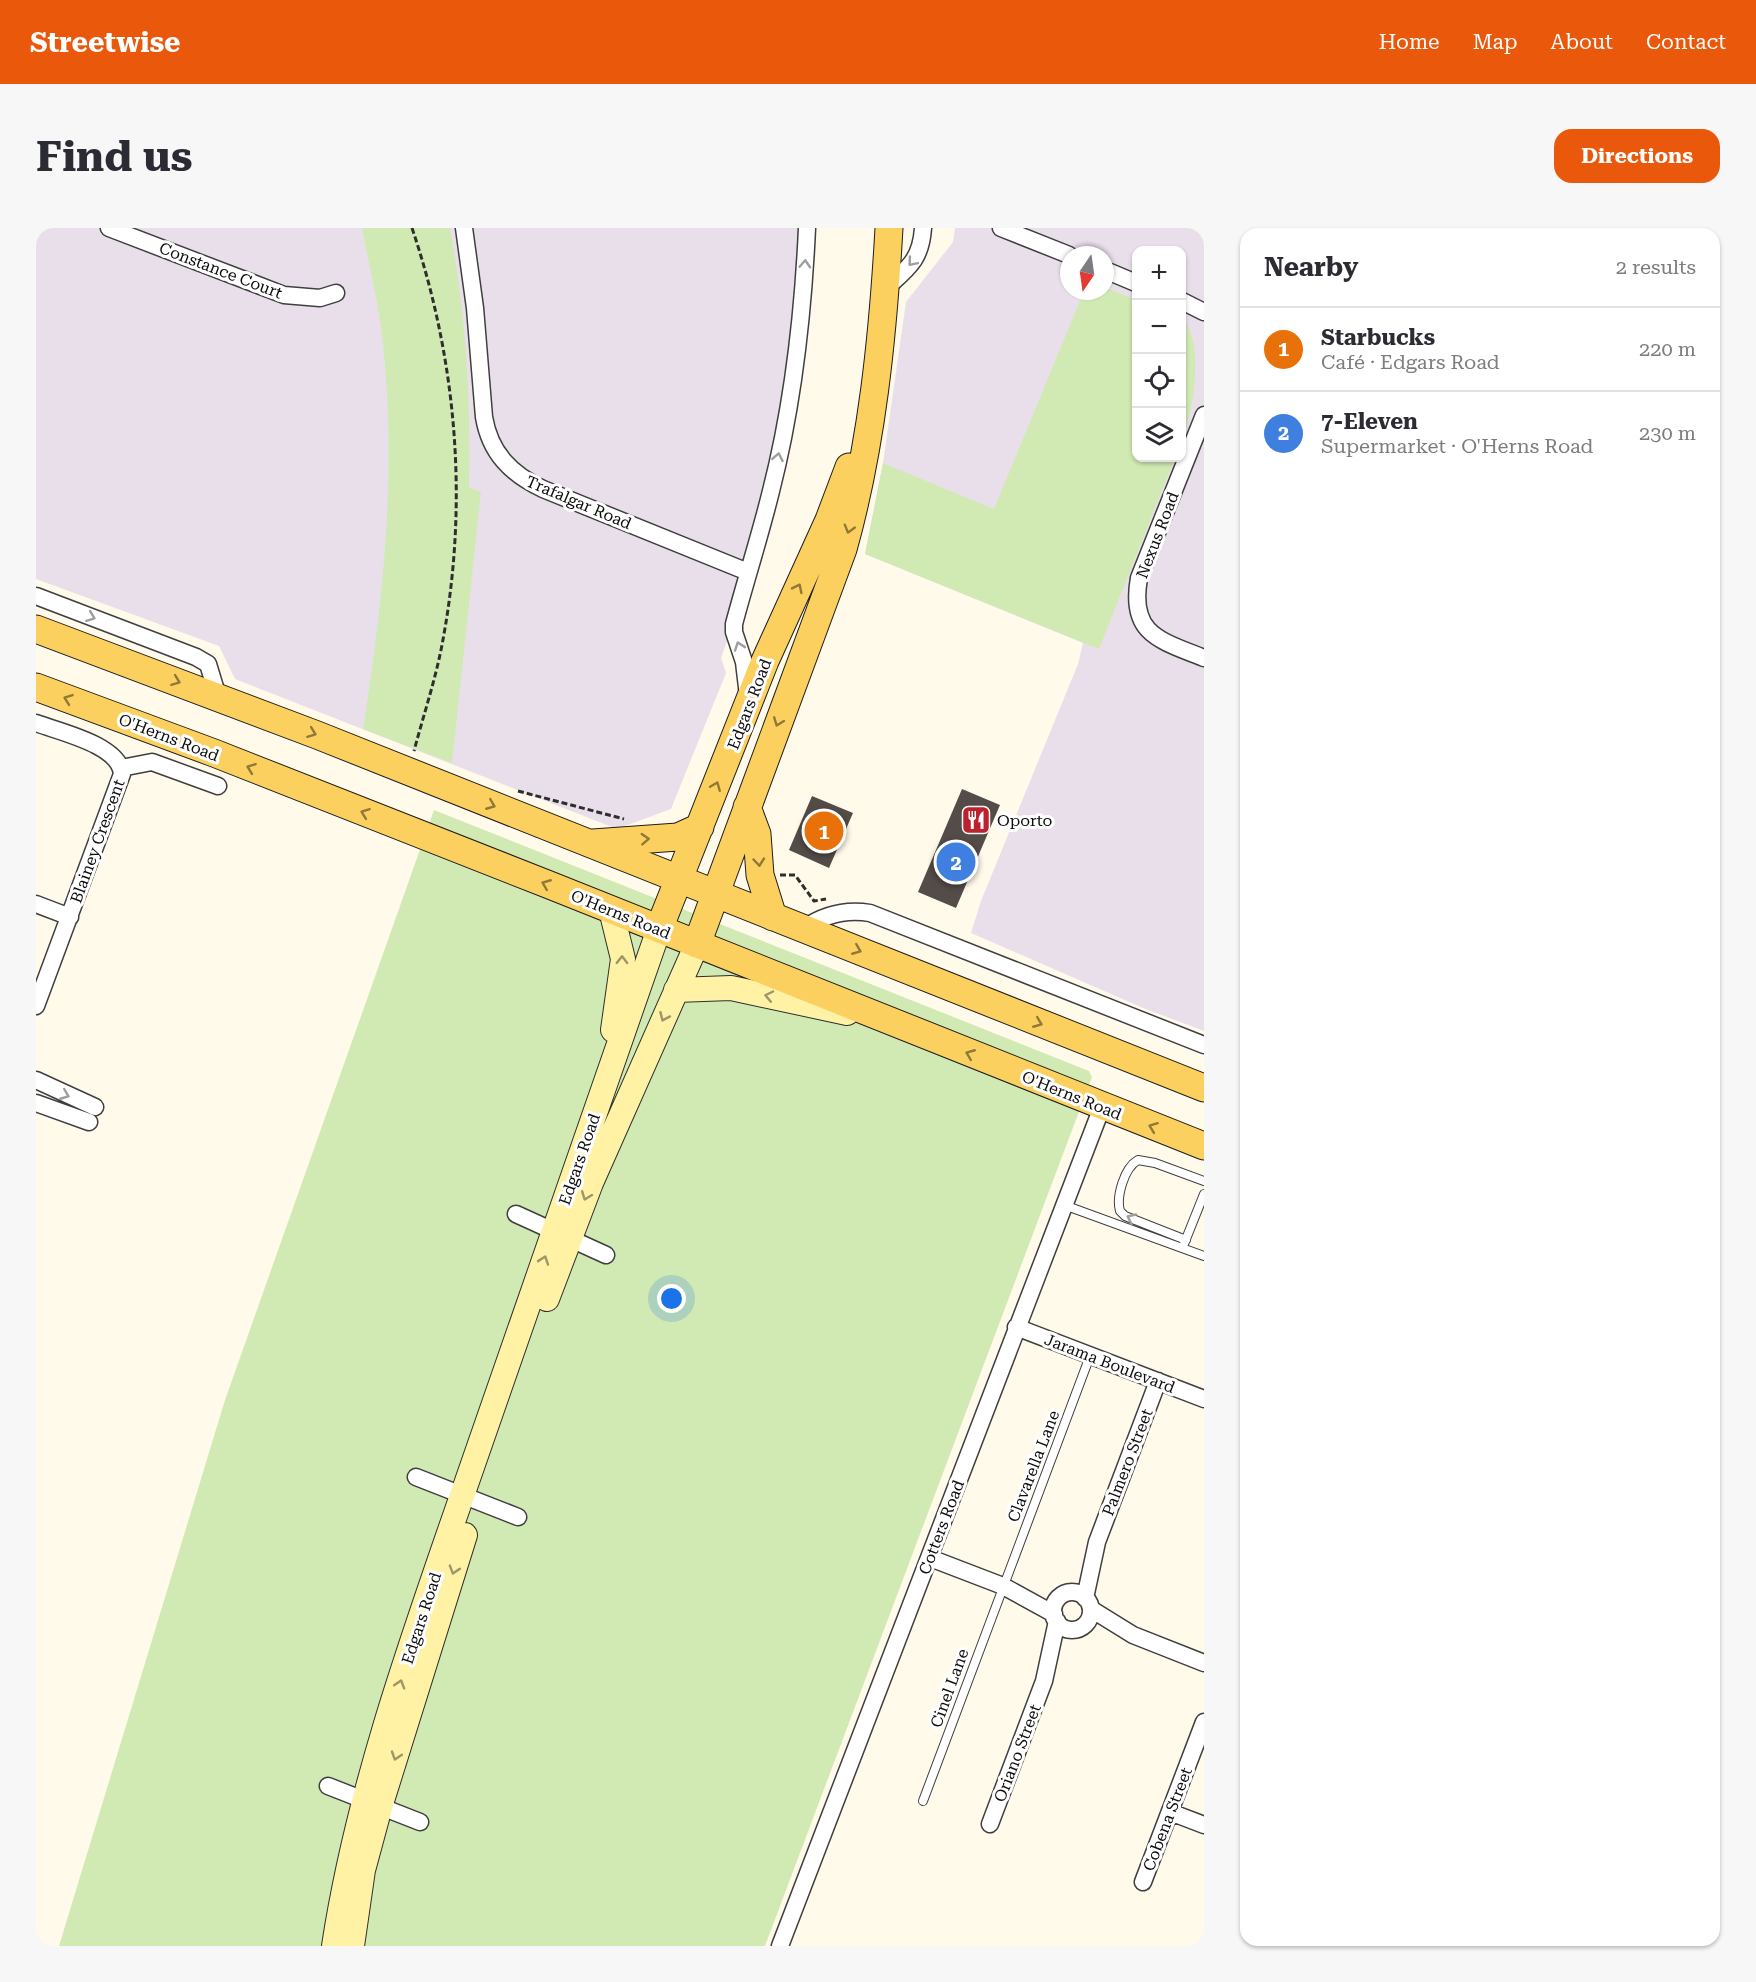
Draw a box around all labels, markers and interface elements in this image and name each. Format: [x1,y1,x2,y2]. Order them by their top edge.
text: Streetwise [30,26,181,59]
text: Home [1379,30,1440,54]
text: Map [1473,30,1518,54]
text: About [1551,30,1613,54]
text: Contact [1646,30,1726,54]
button: Directions [1554,129,1720,183]
text: Find us [36,132,193,181]
street label: Constance Court [157,238,285,303]
north arrow [1060,246,1114,300]
map controls [1132,246,1186,462]
button: + [1132,246,1186,300]
text: Nearby [1264,252,1358,282]
text: 2 results [1616,255,1696,279]
one-way arrow [908,256,919,266]
one-way arrow [799,260,812,269]
button: − [1132,300,1186,354]
text: Starbucks [1321,325,1435,350]
text: 1 [1278,337,1289,361]
text: 220 m [1639,337,1696,361]
text: Café · Edgars Road [1321,350,1500,374]
button: locate [1132,354,1186,408]
button: layers [1132,408,1186,462]
text: 7-Eleven [1321,409,1418,434]
text: 2 [1278,421,1289,445]
text: 230 m [1639,421,1696,445]
text: Supermarket · O'Herns Road [1321,434,1593,458]
one-way arrow [771,452,784,462]
street label: Trafalgar Road [523,472,634,533]
street label: Nexus Road [1132,489,1183,581]
one-way arrow [844,523,856,534]
one-way arrow [790,584,802,595]
one-way arrow [85,610,96,622]
one-way arrow [733,641,746,652]
street label: Edgars Road [723,656,775,752]
one-way arrow [171,674,181,687]
one-way arrow [63,694,74,707]
street label: O'Herns Road [116,710,222,765]
one-way arrow [773,717,786,727]
one-way arrow [306,726,317,738]
one-way arrow [246,763,257,775]
street label: Blainey Crescent [66,777,129,906]
one-way arrow [709,782,721,793]
one-way arrow [485,798,496,810]
restaurant icon: Oporto [960,804,992,836]
one-way arrow [360,807,371,820]
pin: 1 [804,808,844,854]
place label: Oporto [997,811,1053,830]
one-way arrow [641,832,650,845]
pin: 2 [936,840,976,884]
one-way arrow [752,857,765,866]
one-way arrow [542,879,553,891]
street label: O'Herns Road [568,886,673,943]
one-way arrow [851,943,862,956]
one-way arrow [615,955,628,964]
one-way arrow [764,990,774,1003]
one-way arrow [660,1011,672,1022]
one-way arrow [1032,1016,1043,1028]
one-way arrow [965,1049,976,1061]
street label: O'Herns Road [1019,1067,1124,1124]
one-way arrow [59,1088,70,1100]
street label: Edgars Road [555,1111,604,1207]
one-way arrow [1148,1121,1159,1134]
one-way arrow [581,1190,594,1200]
one-way arrow [1127,1213,1138,1225]
one-way arrow [536,1256,549,1266]
your location [657,1284,686,1313]
street label: Jarama Boulevard [1042,1330,1178,1397]
street label: Palmero Street [1098,1406,1157,1518]
street label: Clavarella Lane [1003,1408,1064,1525]
street label: Cotters Road [915,1477,968,1577]
one-way arrow [449,1564,461,1575]
street label: Edgars Road [398,1570,445,1667]
street label: Cinel Lane [926,1646,973,1730]
one-way arrow [393,1679,405,1689]
street label: Oriano Street [990,1702,1045,1805]
one-way arrow [390,1750,403,1761]
street label: Cobena Street [1139,1765,1196,1874]

